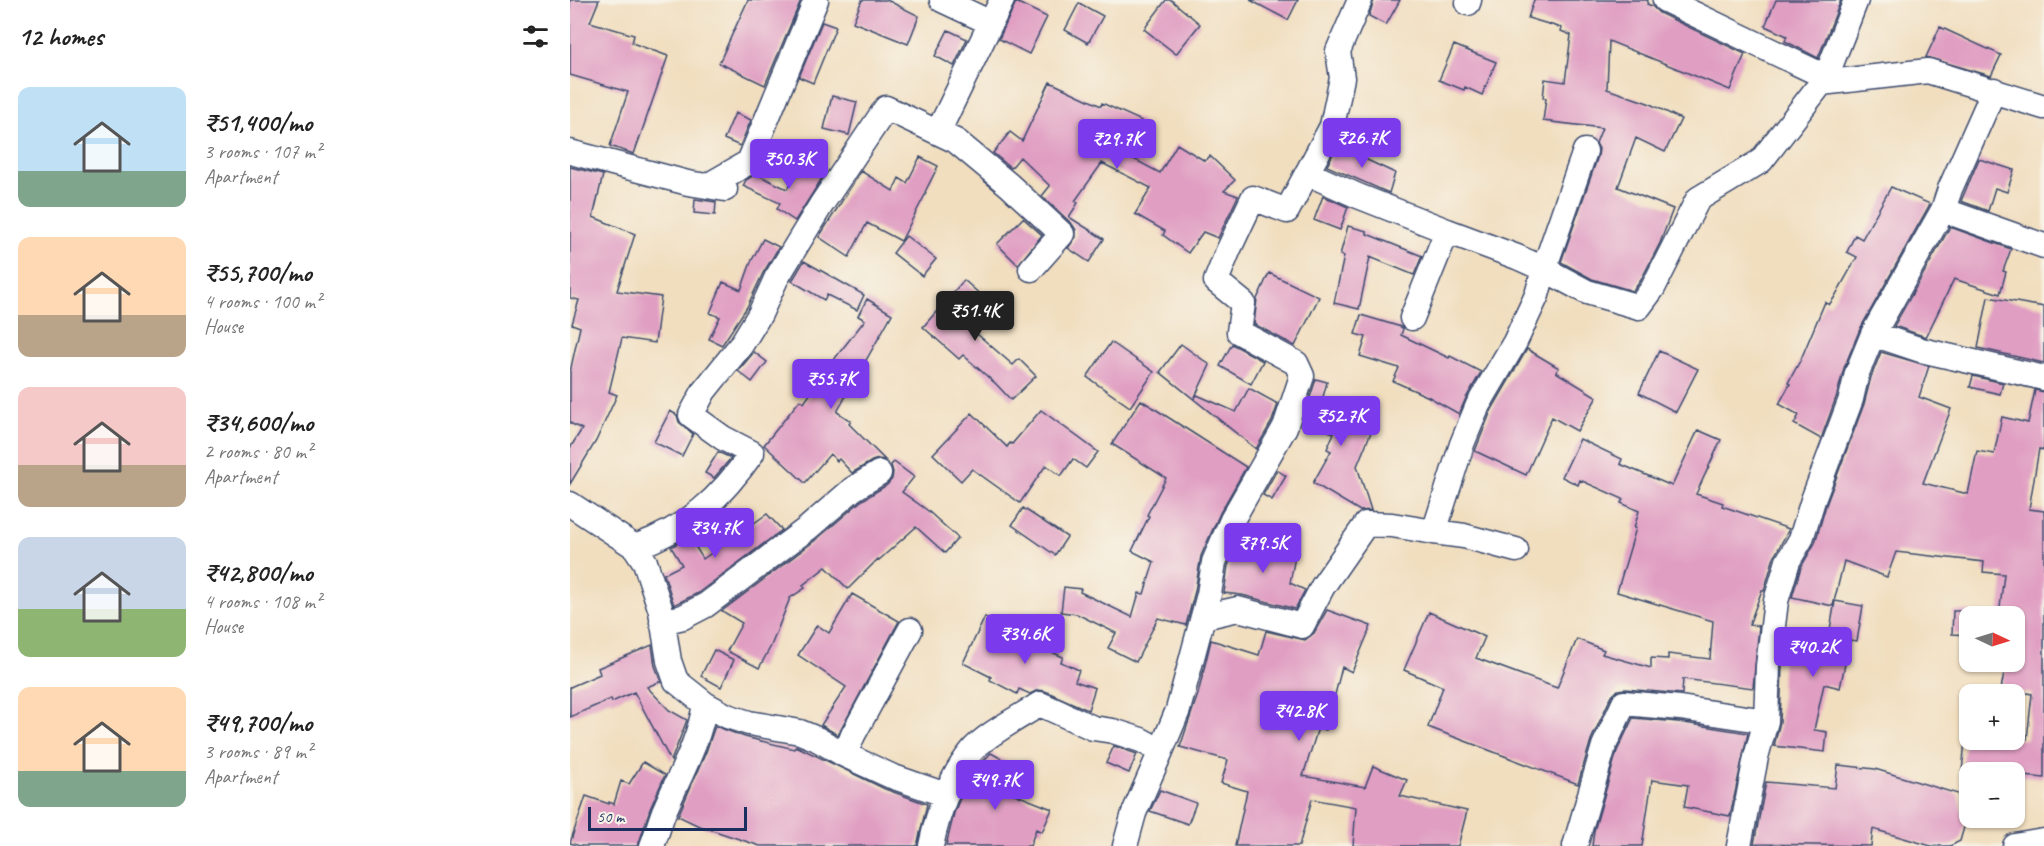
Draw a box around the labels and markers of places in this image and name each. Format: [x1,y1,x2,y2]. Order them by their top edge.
pin: ₹26.7K [1313,118,1411,169]
pin: ₹29.7K [1068,119,1166,170]
pin: ₹50.3K [740,139,838,190]
pin: ₹51.4K [926,291,1024,342]
pin: ₹55.7K [782,359,880,410]
pin: ₹52.7K [1292,396,1390,447]
pin: ₹34.7K [666,508,764,559]
pin: ₹79.5K [1214,523,1312,574]
pin: ₹34.6K [976,614,1074,665]
pin: ₹40.2K [1764,627,1862,678]
pin: ₹42.8K [1250,691,1348,742]
pin: ₹49.7K [946,760,1044,811]

